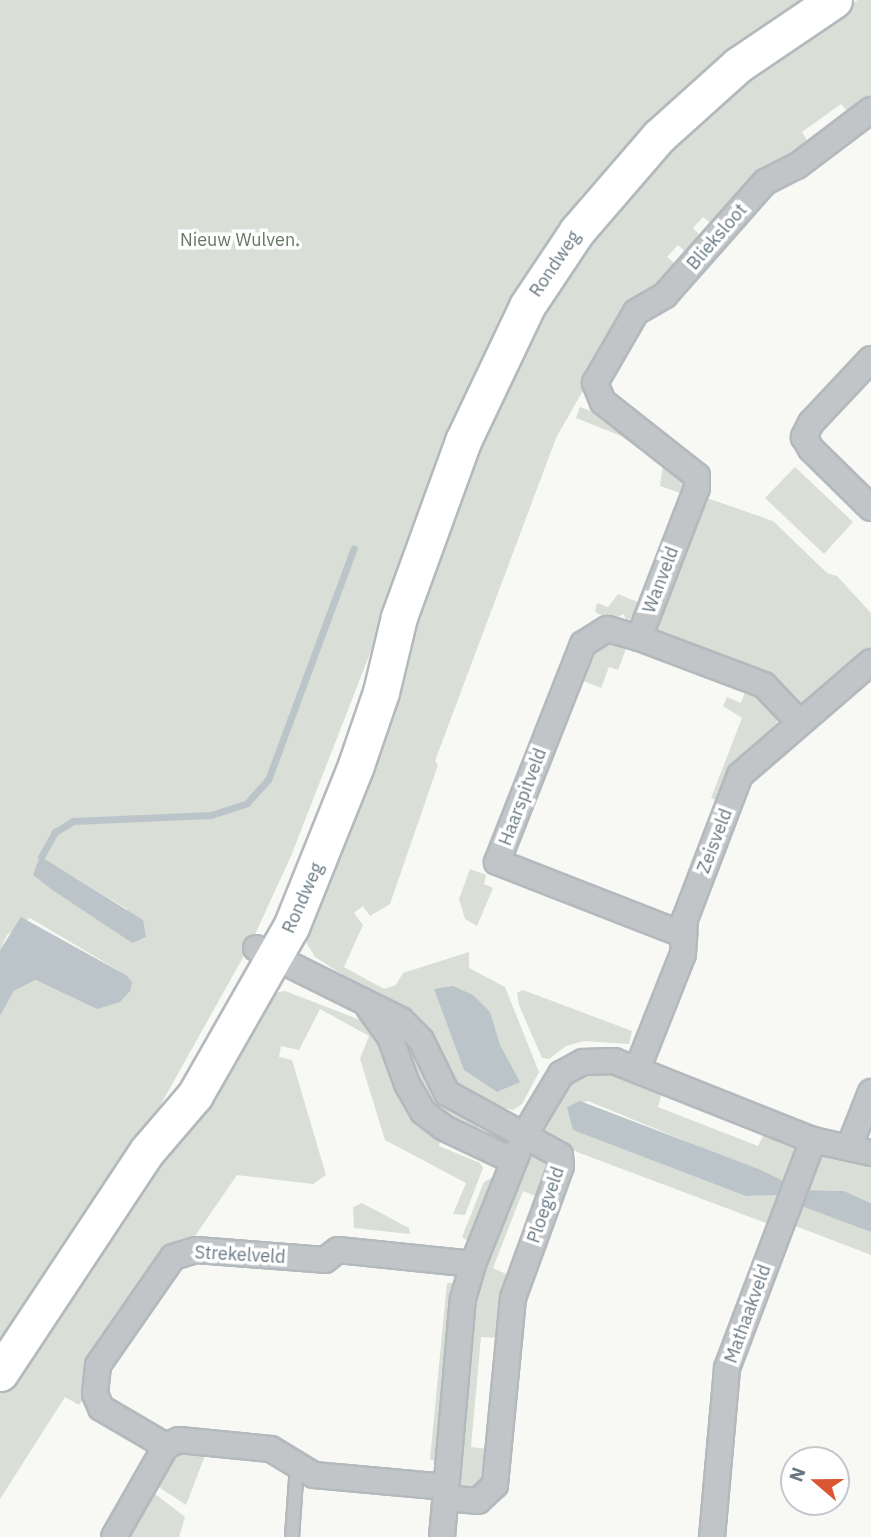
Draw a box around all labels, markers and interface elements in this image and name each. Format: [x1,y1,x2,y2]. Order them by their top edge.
street label: Blieksloot [682,200,752,274]
street label: Rondweg [525,227,585,301]
park label: Nieuw Wulven. [180,229,300,251]
street label: Wanveld [638,544,684,616]
street label: Haarspitveld [495,745,551,849]
street label: Zeisveld [693,806,737,876]
street label: Rondweg [278,859,328,937]
street label: Ploegveld [523,1164,569,1246]
street label: Strekelveld [194,1242,286,1268]
street label: Mathaakveld [720,1262,776,1366]
north arrow [780,1446,850,1516]
text: N [784,1464,811,1485]

